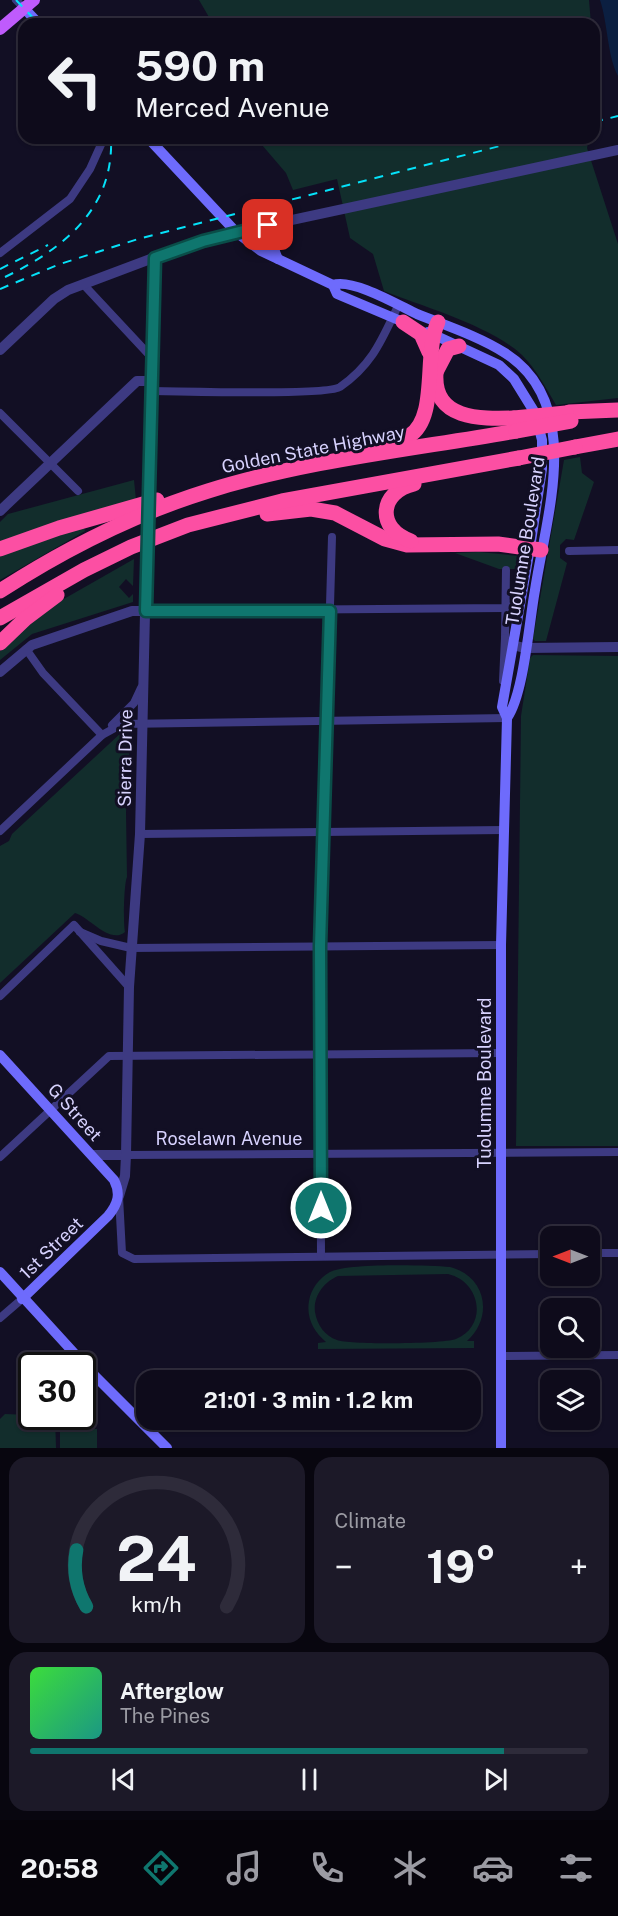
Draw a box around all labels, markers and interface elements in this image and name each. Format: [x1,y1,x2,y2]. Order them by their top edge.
text: 590 m [135,41,265,90]
icon: left [36,42,114,120]
text: Merced Avenue [135,91,330,123]
pin [242,199,293,250]
icon: arrive [251,208,284,241]
street label: Golden State Highway [220,421,407,477]
street label: Tuolumne Boulevard [501,455,549,627]
street label: Sierra Drive [114,709,136,807]
street label: Tuolumne Boulevard [474,998,495,1168]
street label: G Street [44,1079,106,1145]
street label: Roselawn Avenue [156,1128,302,1149]
position arrow [289,1176,353,1240]
street label: 1st Street [15,1213,87,1283]
north arrow [540,1226,600,1286]
map controls [540,1226,600,1430]
button: search [540,1298,600,1358]
speed limit sign: 30 [18,1352,96,1430]
button: layers [540,1370,600,1430]
text: 21:01 · 3 min · 1.2 km [204,1387,413,1413]
text: Climate [335,1509,406,1533]
text: 24 [116,1522,197,1595]
text: 19° [426,1540,496,1593]
text: − [335,1548,353,1586]
text: + [570,1548,588,1586]
text: km/h [132,1592,182,1617]
text: Afterglow [120,1678,224,1704]
text: The Pines [120,1704,210,1728]
icon: previous [107,1763,140,1796]
icon: pause [293,1763,326,1796]
icon: next [479,1763,512,1796]
icon: directions [140,1847,182,1889]
icon: music [223,1847,265,1889]
icon: phone [306,1847,348,1889]
icon: climate [389,1847,431,1889]
icon: car [472,1847,514,1889]
icon: filters [555,1847,597,1889]
text: 20:58 [21,1852,99,1884]

